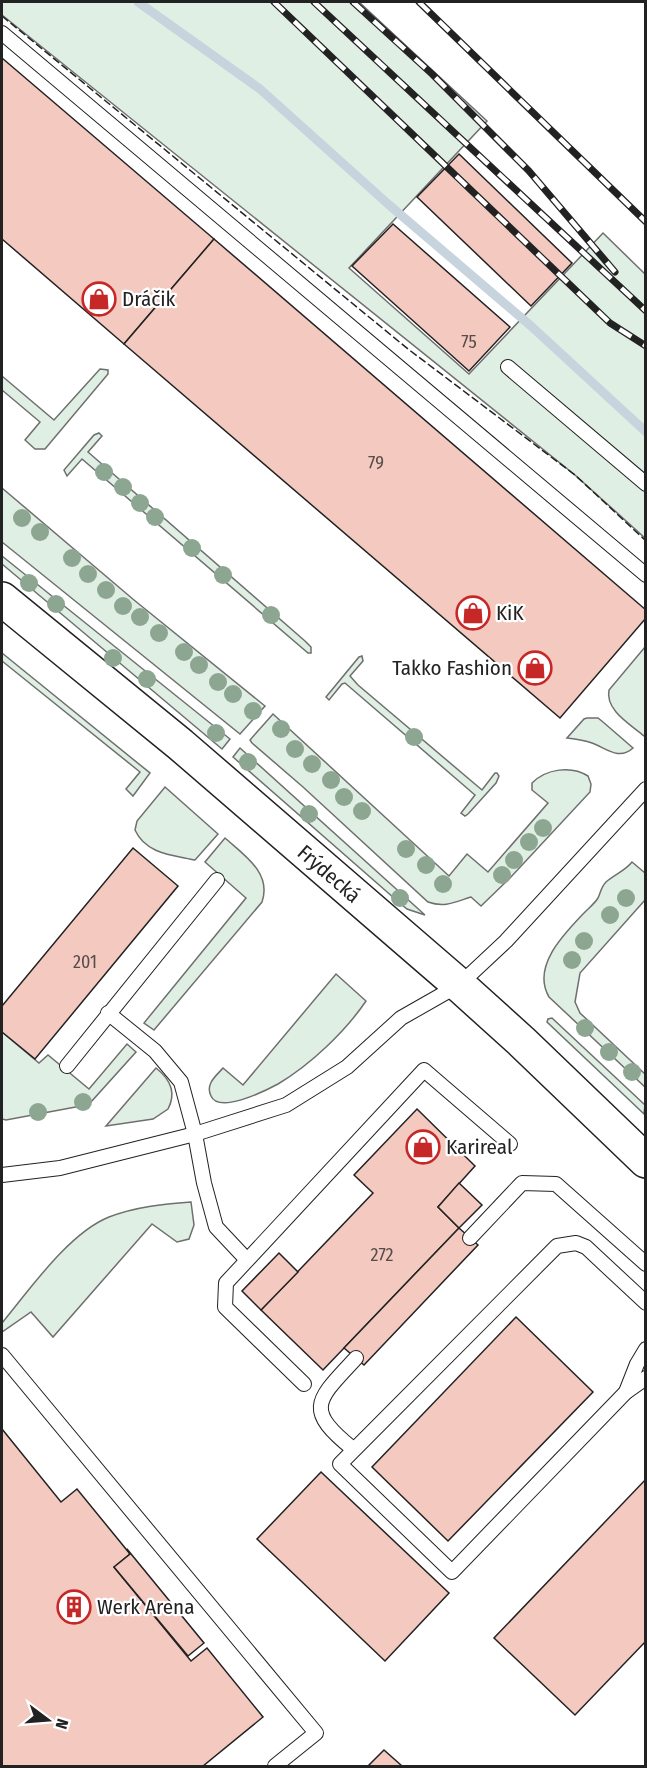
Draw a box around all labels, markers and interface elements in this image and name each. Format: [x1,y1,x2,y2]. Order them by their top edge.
shop icon: Dráčik [81,281,117,317]
place label: Dráčik [122,286,175,312]
house number: 75 [461,331,477,353]
house number: 79 [368,452,384,474]
shop icon: KiK [455,595,491,631]
place label: KiK [496,600,524,626]
shop icon: Takko Fashion [517,650,553,686]
place label: Takko Fashion [392,655,512,681]
street label: Frýdecká [292,839,366,909]
house number: 201 [73,951,97,973]
shop icon: Karireal [405,1129,441,1165]
place label: Karireal [446,1134,513,1160]
house number: 272 [371,1244,393,1266]
building icon: Werk Arena [56,1589,92,1625]
place label: Werk Arena [97,1594,194,1620]
north arrow [18,1690,78,1750]
text: N [51,1717,72,1731]

